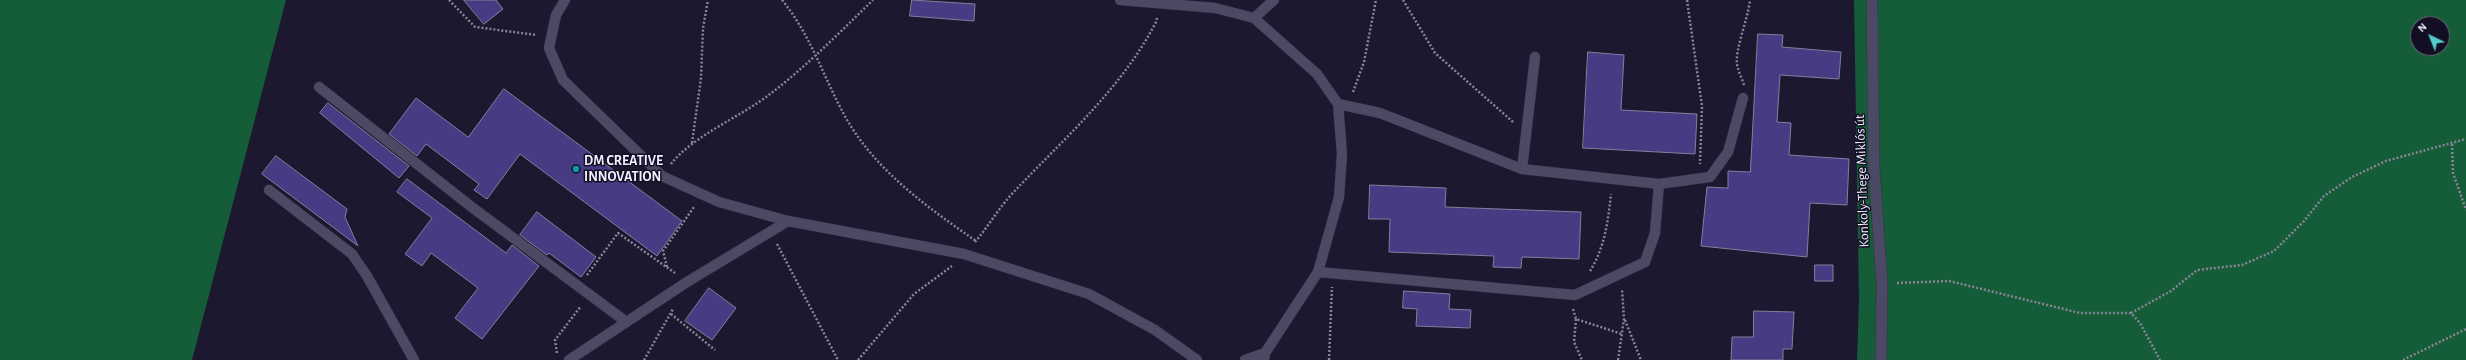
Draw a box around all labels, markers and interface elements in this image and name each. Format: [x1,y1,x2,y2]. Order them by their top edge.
north arrow [2410,16,2450,56]
text: N [2416,21,2429,34]
street label: Konkoly-Thege Miklós út [1851,114,1873,248]
place label: DM CREATIVE INNOVATION [584,153,663,186]
marker: DM CREATIVE INNOVATION [571,164,581,174]

